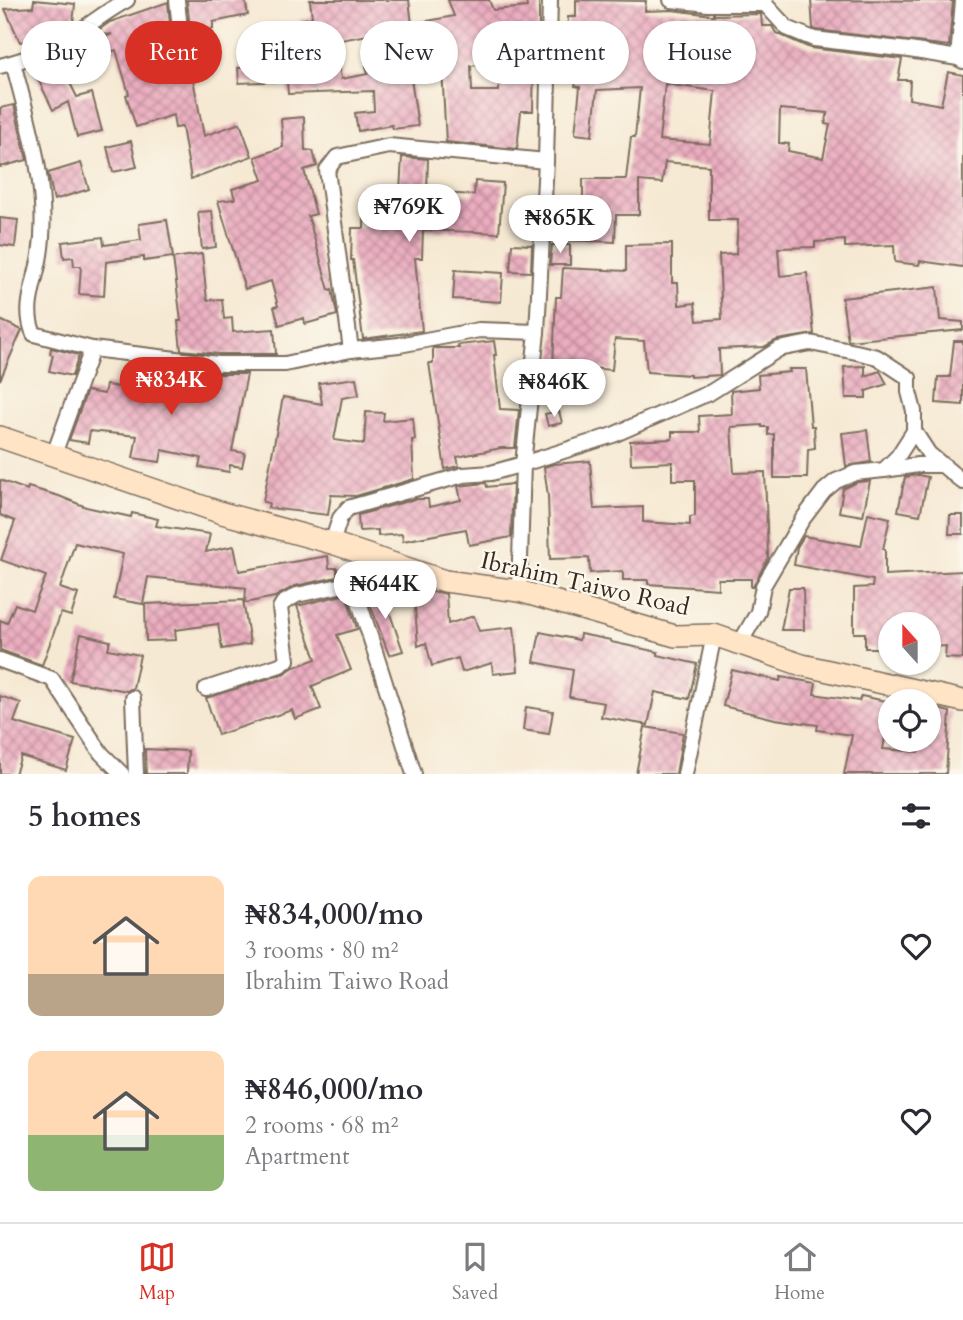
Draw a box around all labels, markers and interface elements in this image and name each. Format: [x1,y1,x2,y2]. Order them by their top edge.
chip: Buy [21,21,111,84]
chip: Rent [125,21,222,84]
chip: Filters [236,21,346,84]
chip: New [360,21,458,84]
chip: Apartment [472,21,629,84]
chip: House [643,21,756,84]
pin: ₦769K [360,184,458,244]
text: ₦769K [374,191,444,222]
pin: ₦865K [511,196,609,255]
text: ₦865K [525,202,595,233]
pin: ₦834K [122,358,220,417]
pin: ₦846K [505,360,603,419]
text: ₦834K [136,364,206,395]
text: ₦846K [519,366,589,397]
street label: Ibrahim Taiwo Road [478,544,693,624]
pin: ₦644K [336,562,434,621]
text: ₦644K [350,568,420,599]
north arrow [878,612,942,676]
map controls [878,612,941,752]
button: locate [878,689,941,752]
text: 5 homes [28,796,141,837]
icon: filters [897,797,935,835]
text: ₦834,000/mo [245,894,423,935]
icon: home [84,904,168,988]
icon: heart [897,927,935,965]
text: 3 rooms · 80 m² [245,935,398,966]
text: Ibrahim Taiwo Road [245,966,449,997]
text: ₦846,000/mo [245,1069,423,1110]
icon: home [84,1079,168,1163]
icon: heart [897,1102,935,1140]
text: 2 rooms · 68 m² [245,1110,398,1141]
text: Apartment [245,1141,349,1172]
tab: Map [138,1238,176,1306]
tab: Saved [452,1238,498,1306]
tab: Home [774,1238,825,1306]

